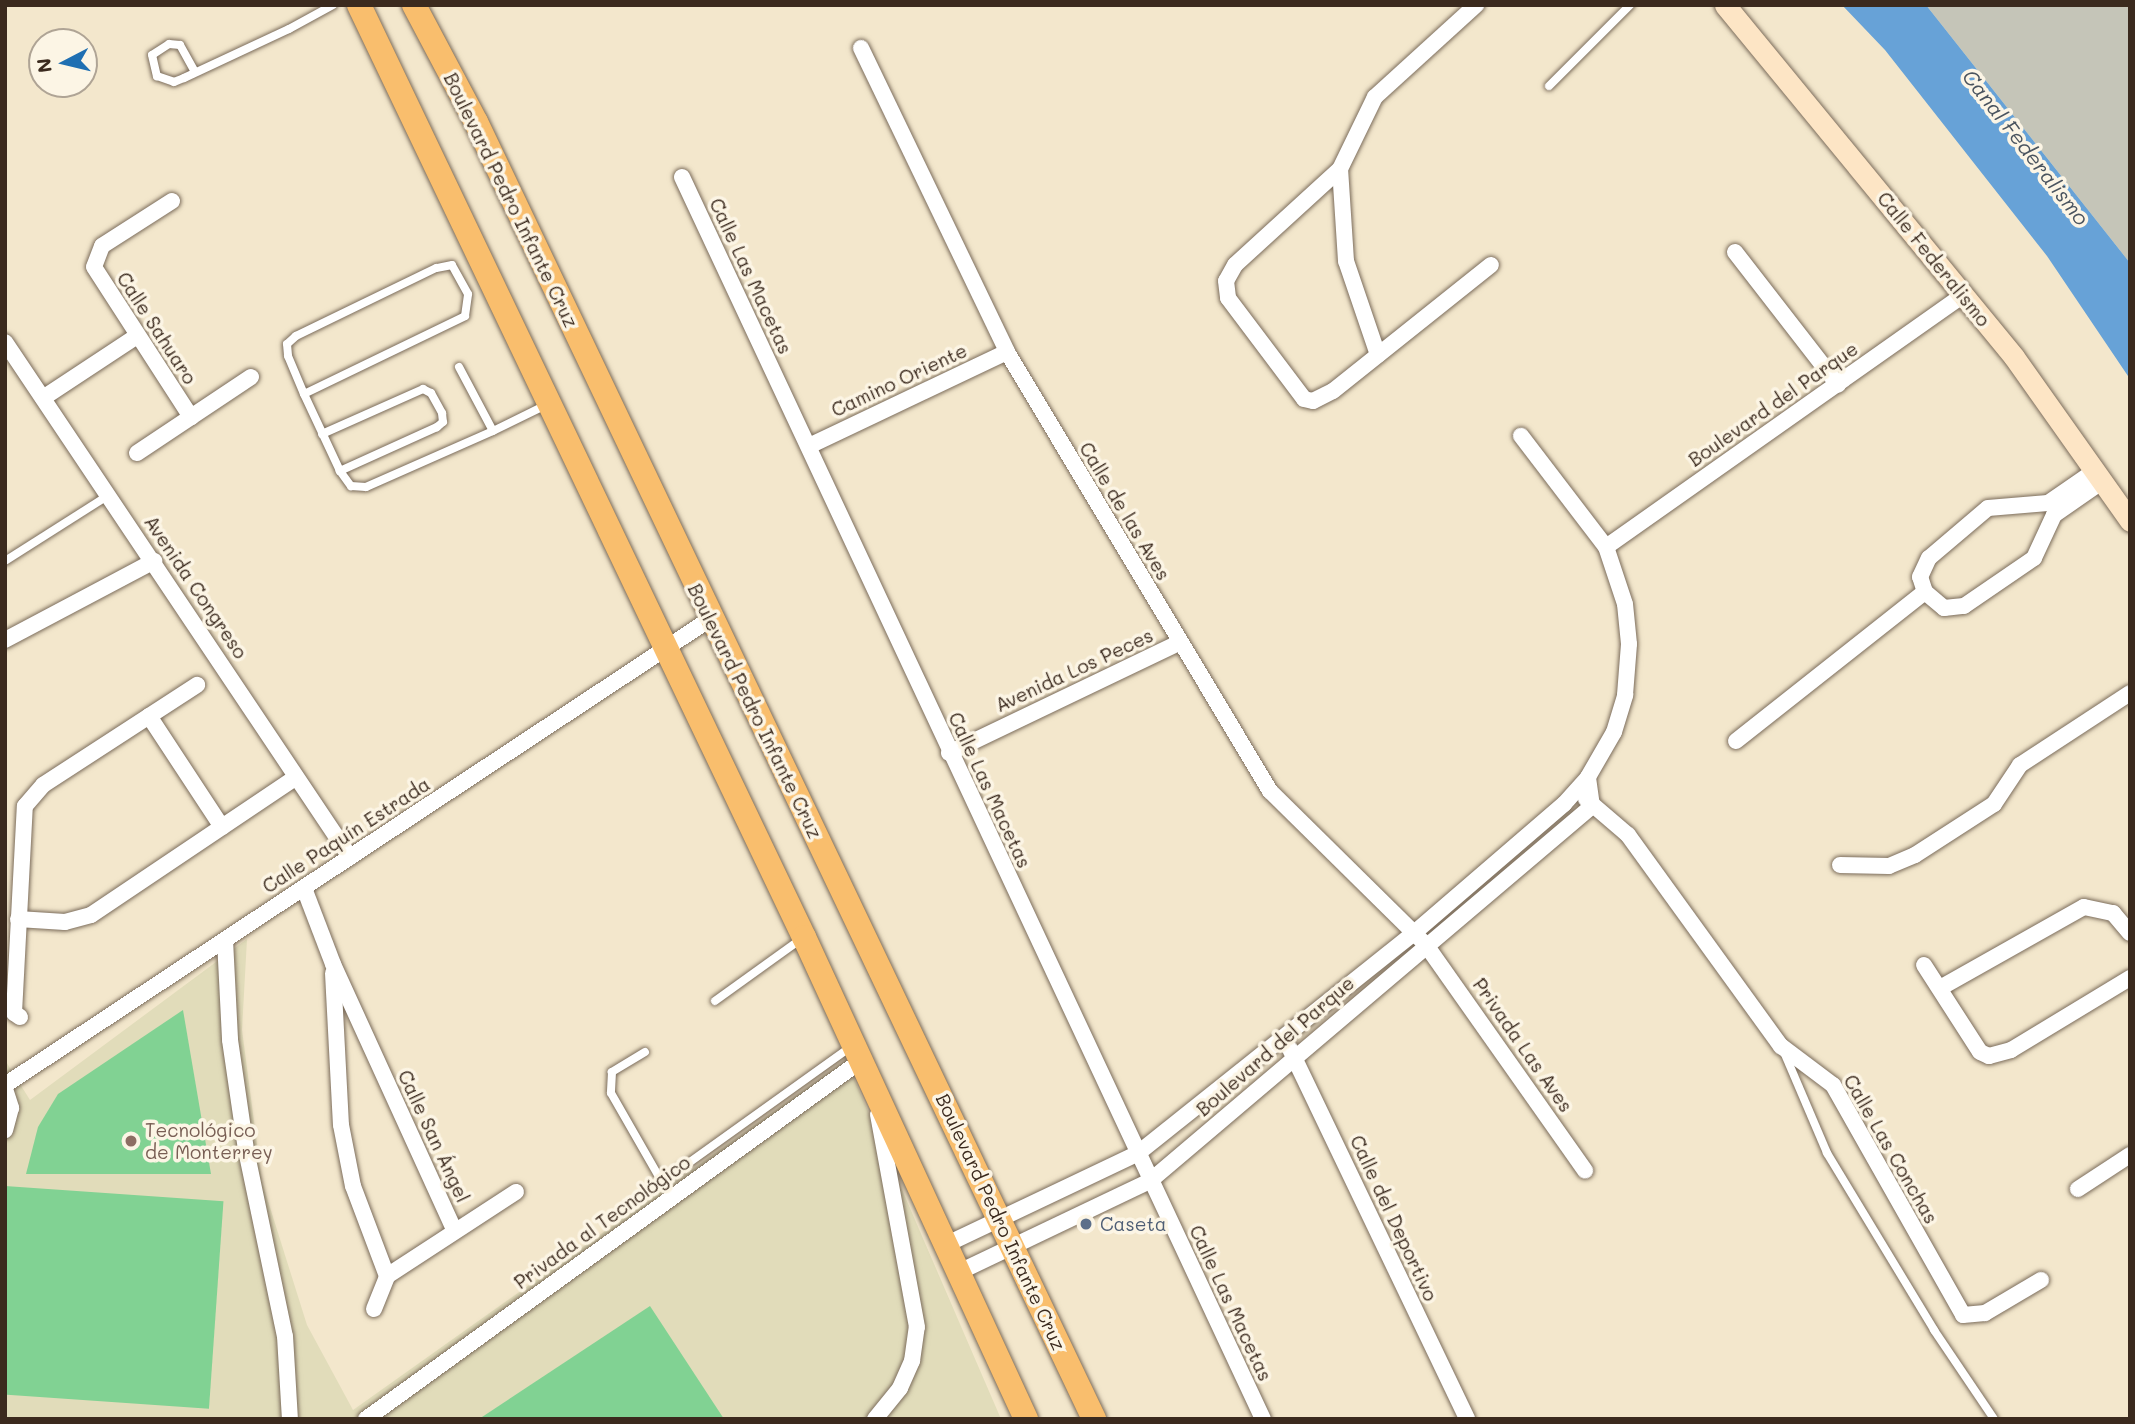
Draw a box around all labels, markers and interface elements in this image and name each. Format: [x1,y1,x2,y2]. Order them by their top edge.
north arrow [28,28,98,98]
text: N [30,57,57,74]
water label: Canal Federalismo [1957,64,2095,230]
street label: Boulevard Pedro Infante Cruz [439,69,583,331]
street label: Calle Federalismo [1873,187,1995,331]
street label: Calle Las Macetas [705,194,797,358]
street label: Calle Sahuaro [112,268,202,388]
street label: Boulevard del Parque [1684,337,1862,471]
street label: Camino Oriente [828,339,970,421]
street label: Calle de las Aves [1075,438,1175,584]
street label: Avenida Congreso [140,511,252,663]
street label: Boulevard Pedro Infante Cruz [683,580,827,842]
street label: Avenida Los Peces [991,623,1157,717]
street label: Calle Las Macetas [944,708,1036,872]
street label: Calle Paquín Estrada [258,772,434,898]
street label: Boulevard del Parque [1191,971,1359,1121]
street label: Privada Las Aves [1468,974,1578,1116]
street label: Calle San Ángel [393,1066,475,1206]
street label: Calle Las Conchas [1839,1070,1943,1228]
street label: Boulevard Pedro Infante Cruz [931,1090,1071,1354]
place label: Tecnológico de Monterrey [145,1119,273,1163]
street label: Calle del Deportivo [1346,1131,1442,1305]
marker: Tecnológico de Monterrey [123,1133,139,1149]
street label: Privada al Tecnológico [509,1150,695,1294]
place label: Caseta [1100,1213,1167,1235]
marker: Caseta [1078,1216,1094,1232]
street label: Calle Las Macetas [1185,1221,1277,1385]

